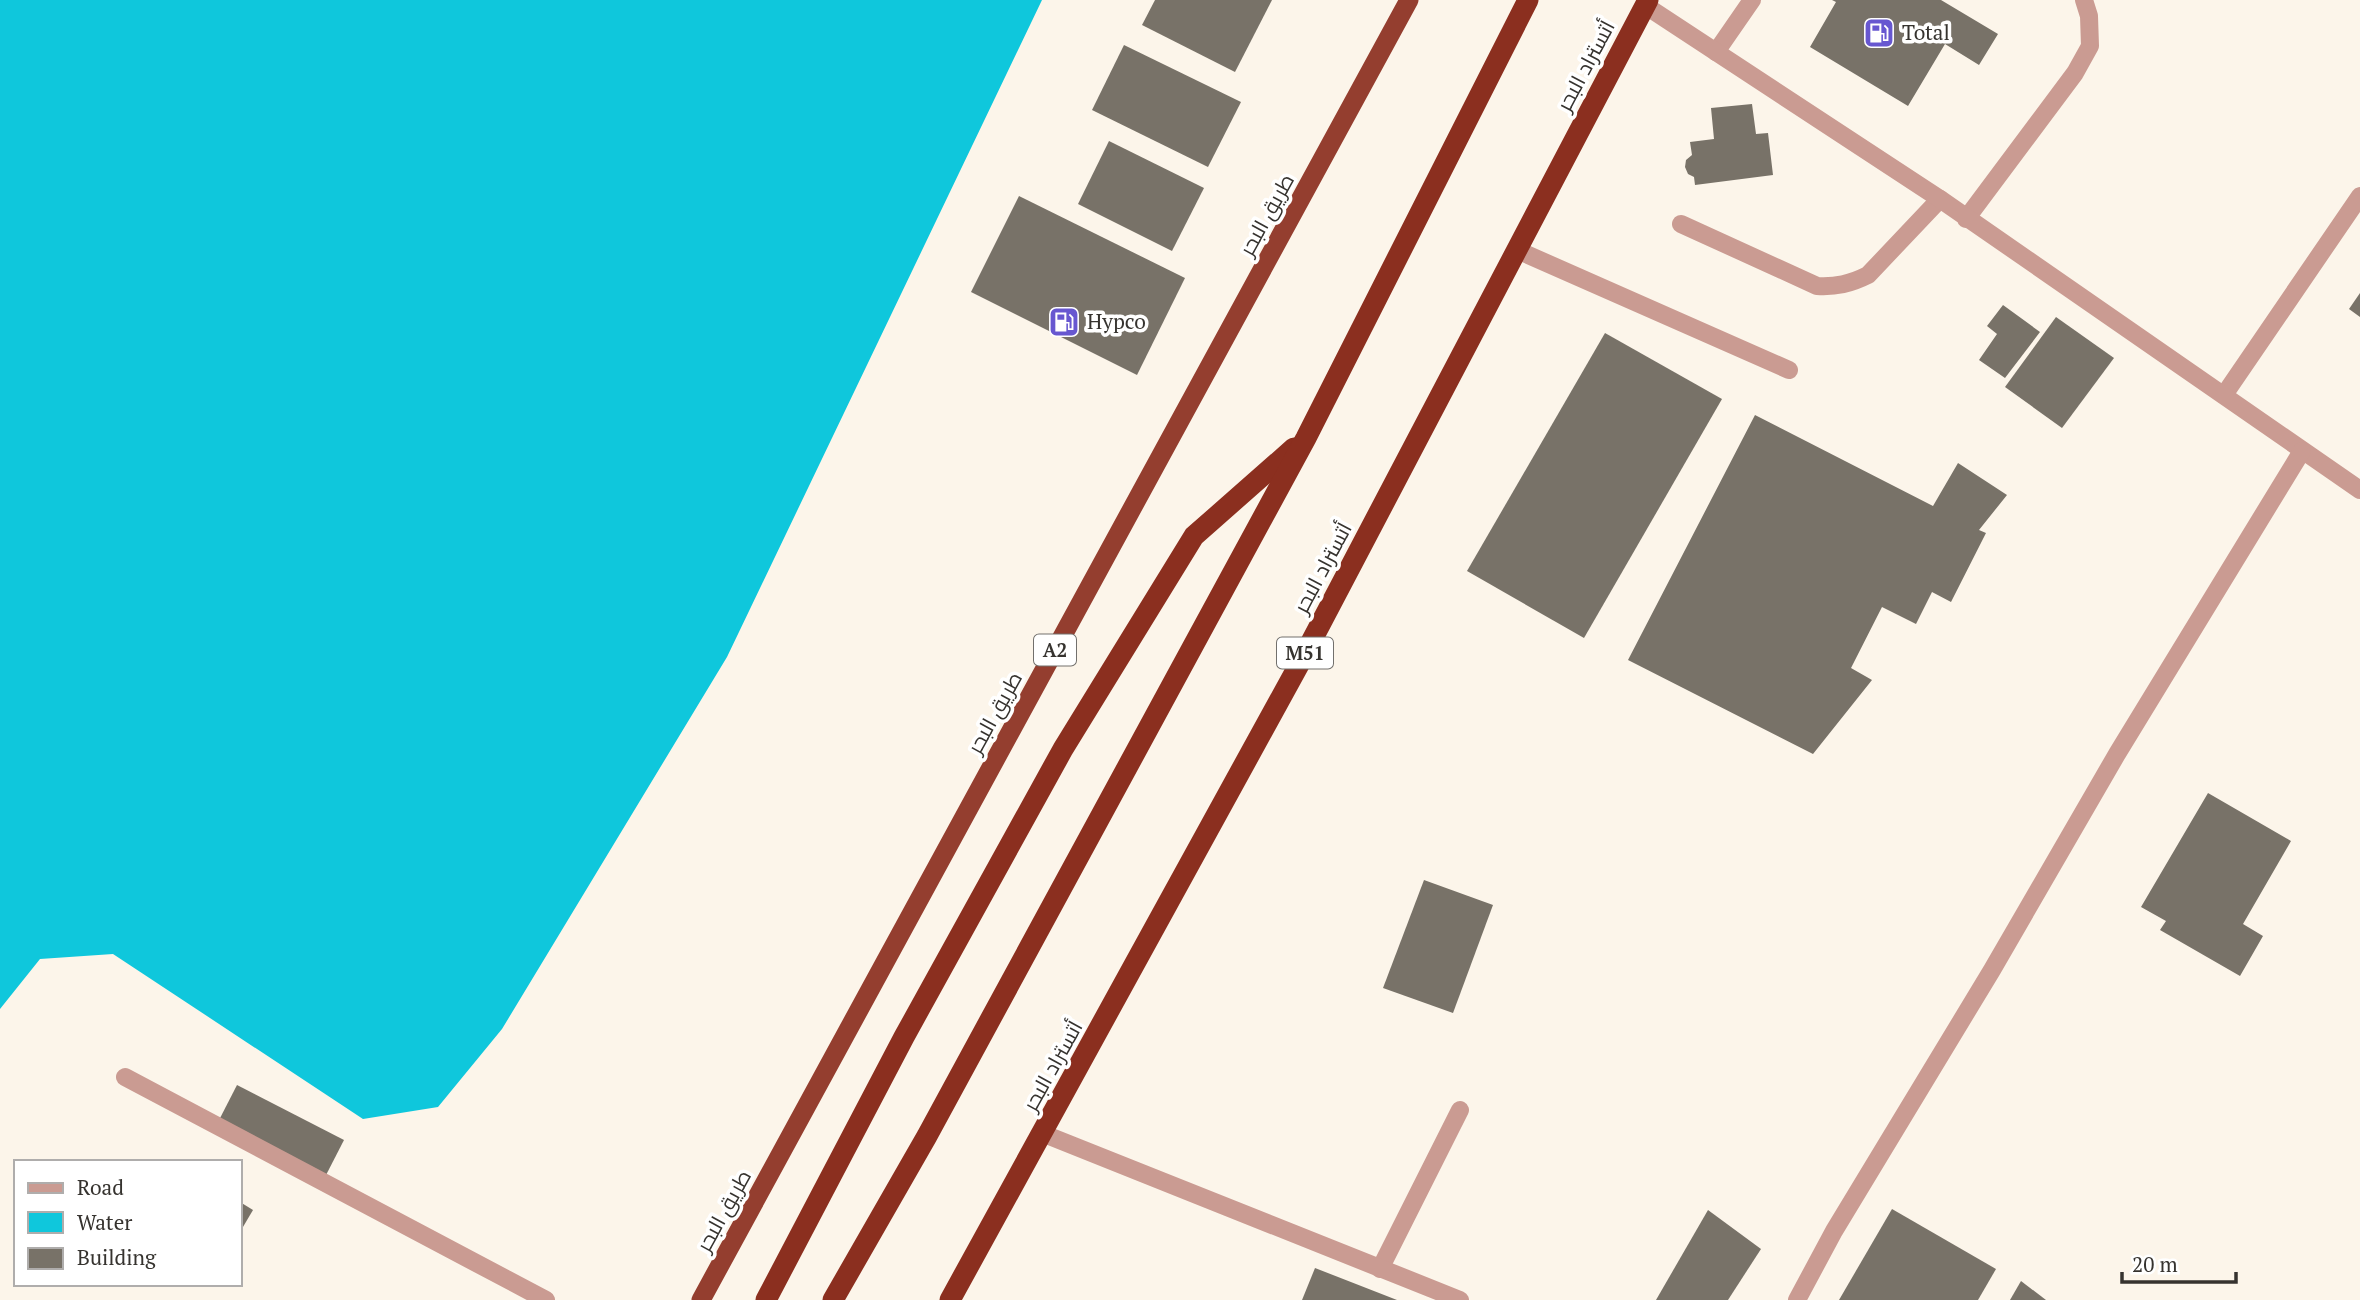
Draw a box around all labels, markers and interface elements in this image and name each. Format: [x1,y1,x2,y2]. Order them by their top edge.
street label: أتستراد البحر [1549,15,1621,117]
fuel station icon: Total [1862,16,1896,50]
place label: Total [1902,18,1950,46]
street label: طريق البحر [1232,169,1300,261]
fuel station icon: Hypco [1047,305,1081,339]
place label: Hypco [1087,307,1146,335]
street label: أتستراد البحر [1286,517,1358,619]
road number: A2 [1034,635,1076,666]
road number: M51 [1277,638,1333,668]
street label: طريق البحر [960,667,1028,759]
street label: أتستراد البحر [1015,1015,1088,1117]
legend [14,1160,242,1286]
street label: طريق البحر [689,1165,757,1257]
text: Road [77,1173,124,1201]
text: Water [77,1208,132,1236]
scale bar [2122,1240,2236,1284]
text: Building [77,1243,157,1271]
text: 20 m [2132,1250,2178,1278]

